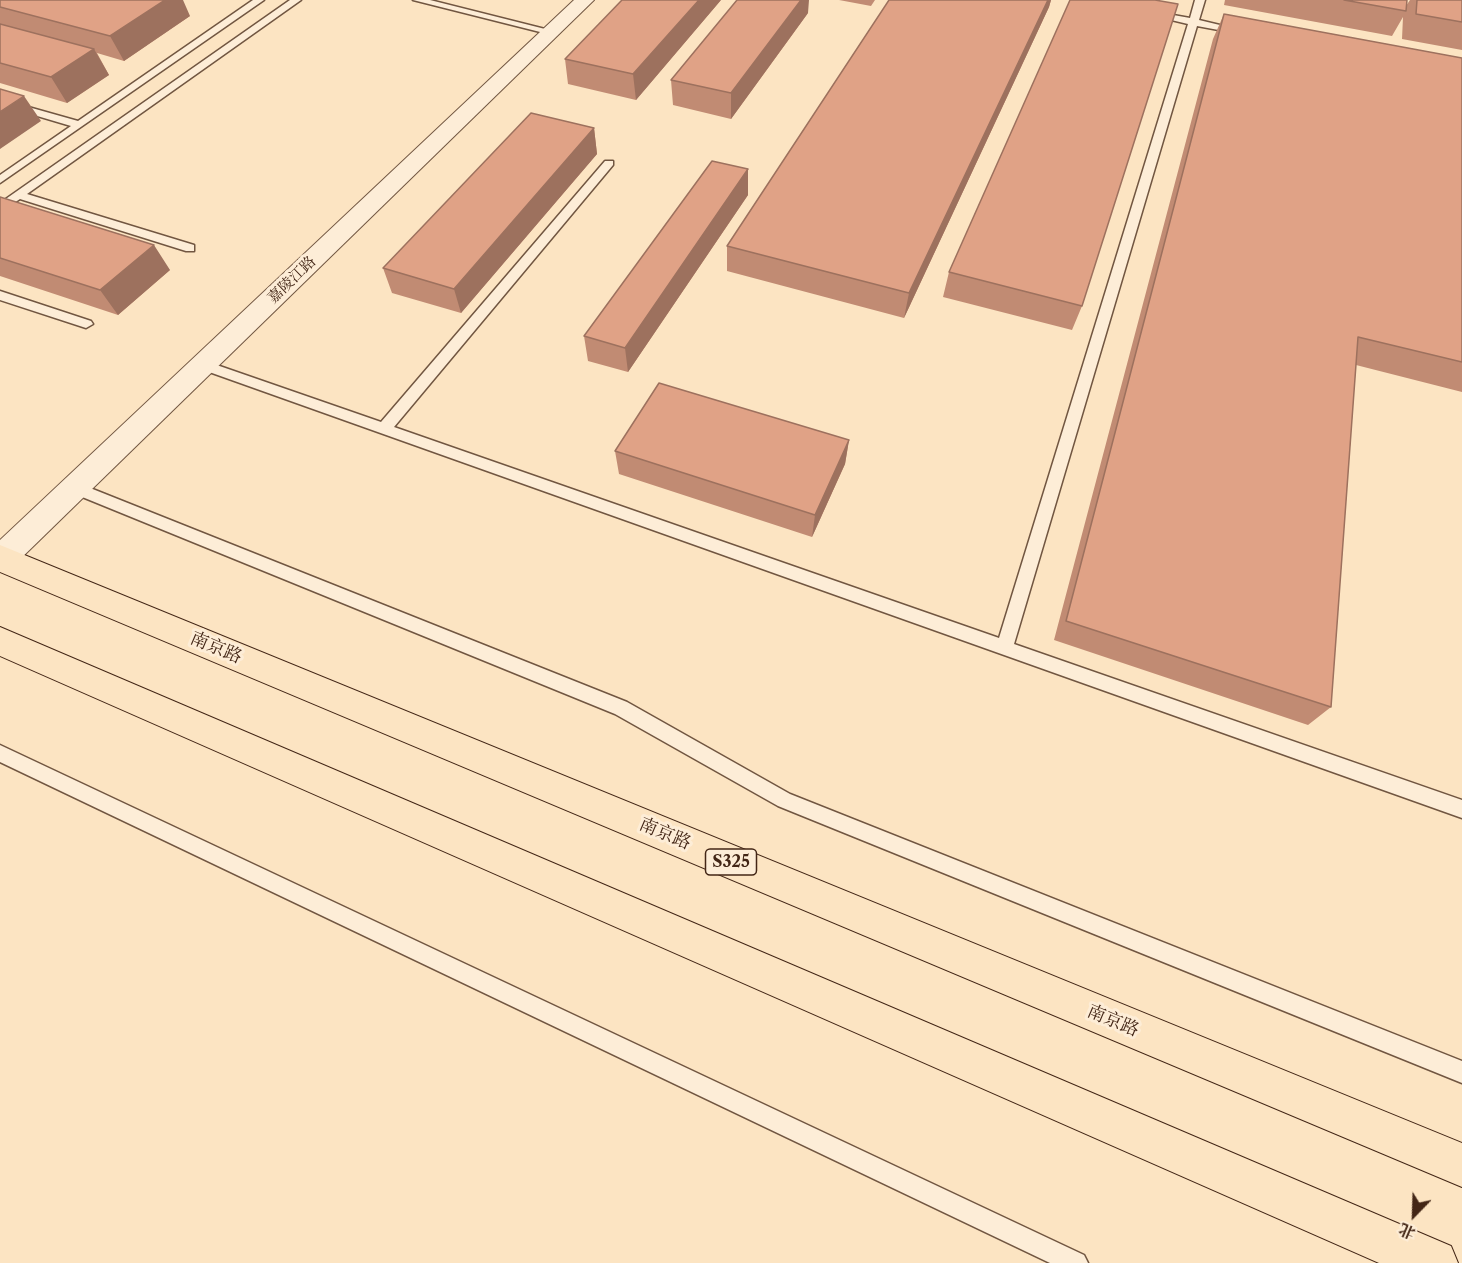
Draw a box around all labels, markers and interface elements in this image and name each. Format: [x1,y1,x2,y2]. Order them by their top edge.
street label: 嘉陵江路 [264,253,320,307]
street label: 南京路 [187,628,245,668]
street label: 南京路 [636,814,694,854]
road number: S325 [706,849,756,875]
street label: 南京路 [1084,1001,1142,1041]
north arrow [1384,1185,1444,1245]
text: 北 [1396,1219,1418,1244]

